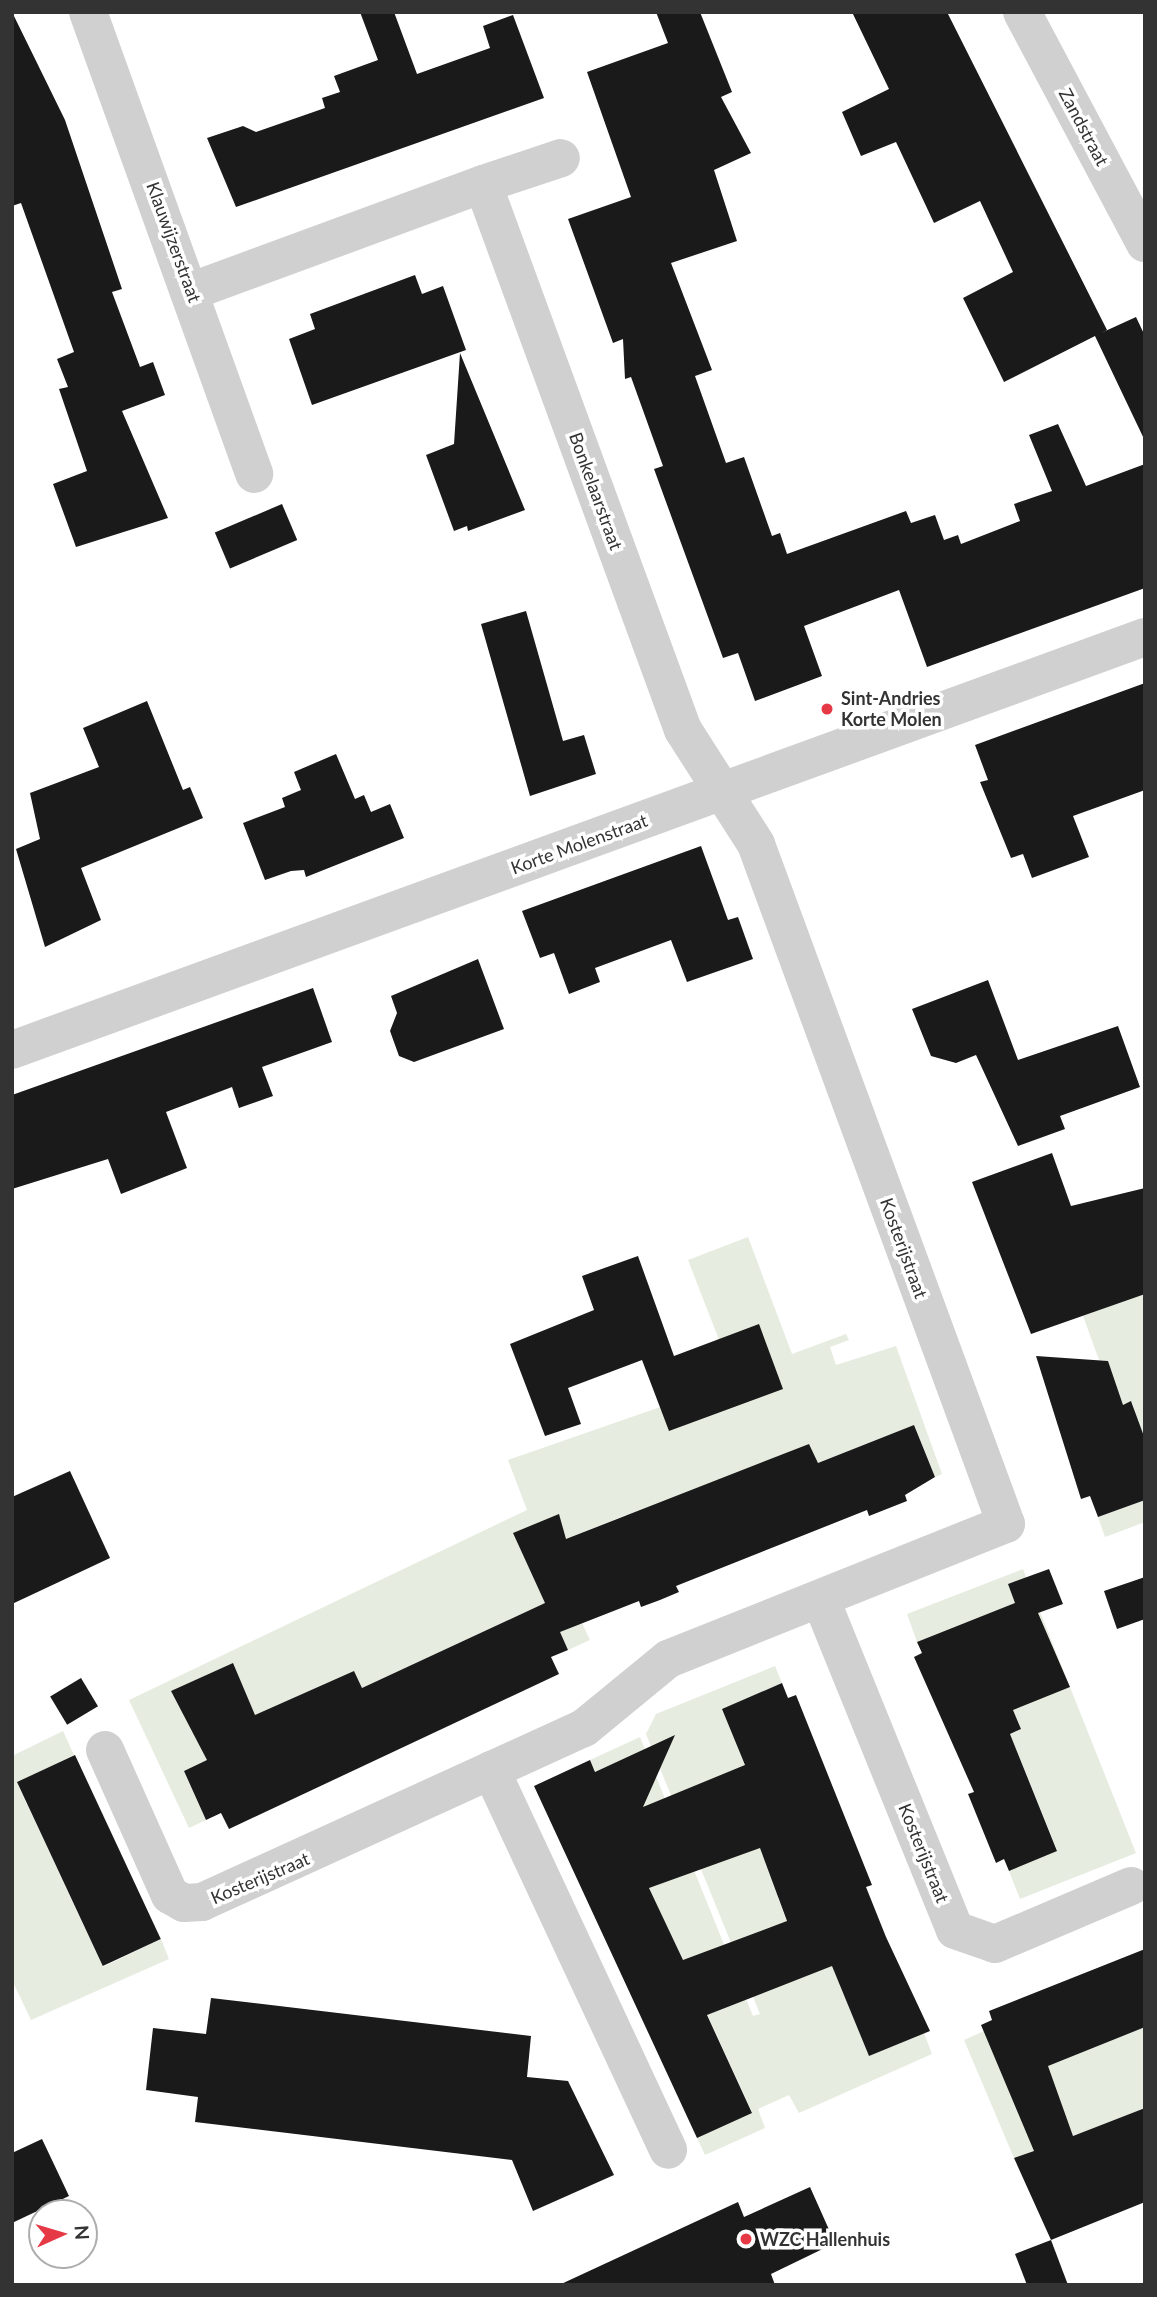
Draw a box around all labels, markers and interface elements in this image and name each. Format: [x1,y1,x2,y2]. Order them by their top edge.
street label: Zandstraat [1055,85,1113,169]
street label: Klauwijzerstraat [142,179,206,305]
street label: Bonkelaarstraat [565,429,627,553]
place label: Sint-Andries Korte Molen [841,688,942,730]
marker: Sint-Andries Korte Molen [819,701,835,717]
street label: Korte Molenstraat [508,809,650,879]
street label: Kosterijstraat [876,1195,932,1301]
street label: Kosterijstraat [894,1800,954,1906]
street label: Kosterijstraat [207,1848,313,1908]
north arrow [28,2199,98,2269]
text: N [70,2225,94,2241]
place label: WZC Hallenhuis [760,2228,890,2250]
marker: WZC Hallenhuis [738,2231,754,2247]

